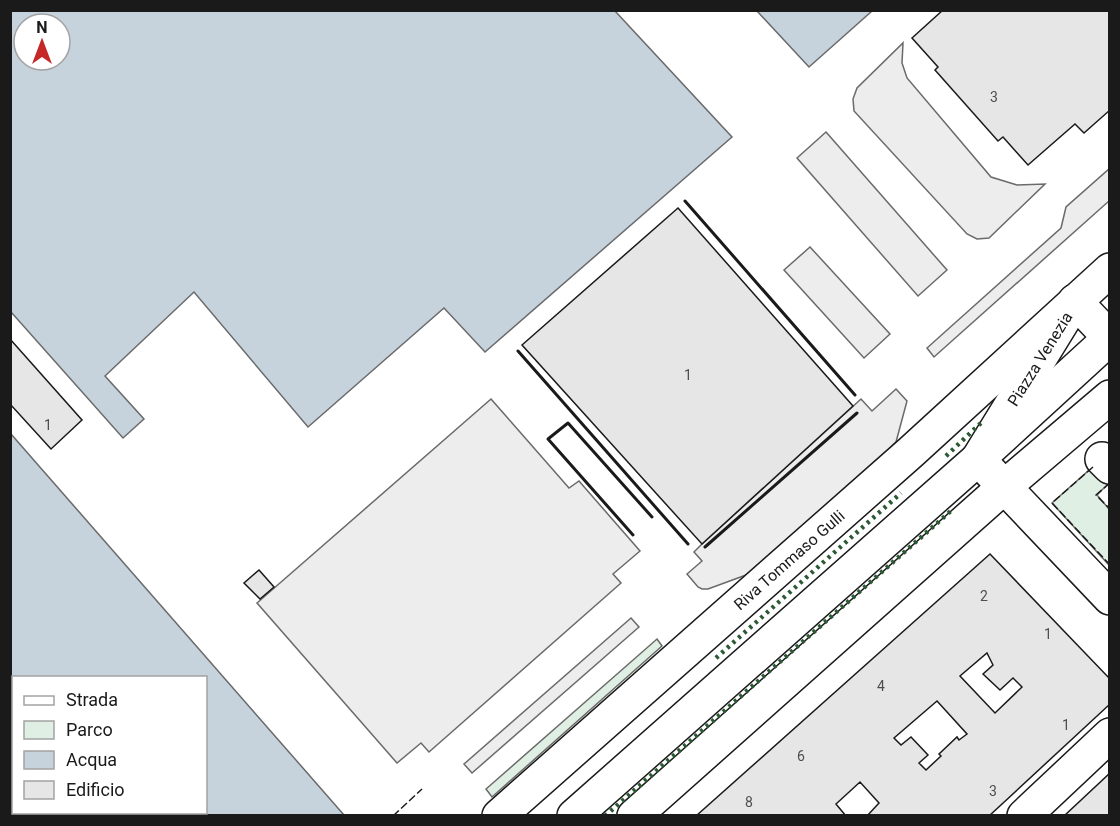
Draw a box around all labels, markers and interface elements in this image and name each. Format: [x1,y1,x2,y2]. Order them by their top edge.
north arrow [12,12,72,72]
text: N [36,18,48,37]
house number: 3 [990,89,998,105]
street label: Piazza Venezia [1003,308,1077,410]
house number: 1 [684,367,692,383]
house number: 1 [44,417,52,433]
street label: Riva Tommaso Gulli [730,506,848,614]
house number: 2 [980,588,988,604]
house number: 1 [1044,626,1052,642]
legend [12,676,207,814]
house number: 4 [877,678,885,694]
text: Strada [66,689,118,710]
house number: 1 [1062,717,1070,733]
text: Parco [66,719,113,740]
house number: 6 [797,748,805,764]
text: Acqua [66,749,117,770]
text: Edificio [66,779,125,800]
house number: 3 [989,783,997,799]
house number: 8 [745,794,753,810]

